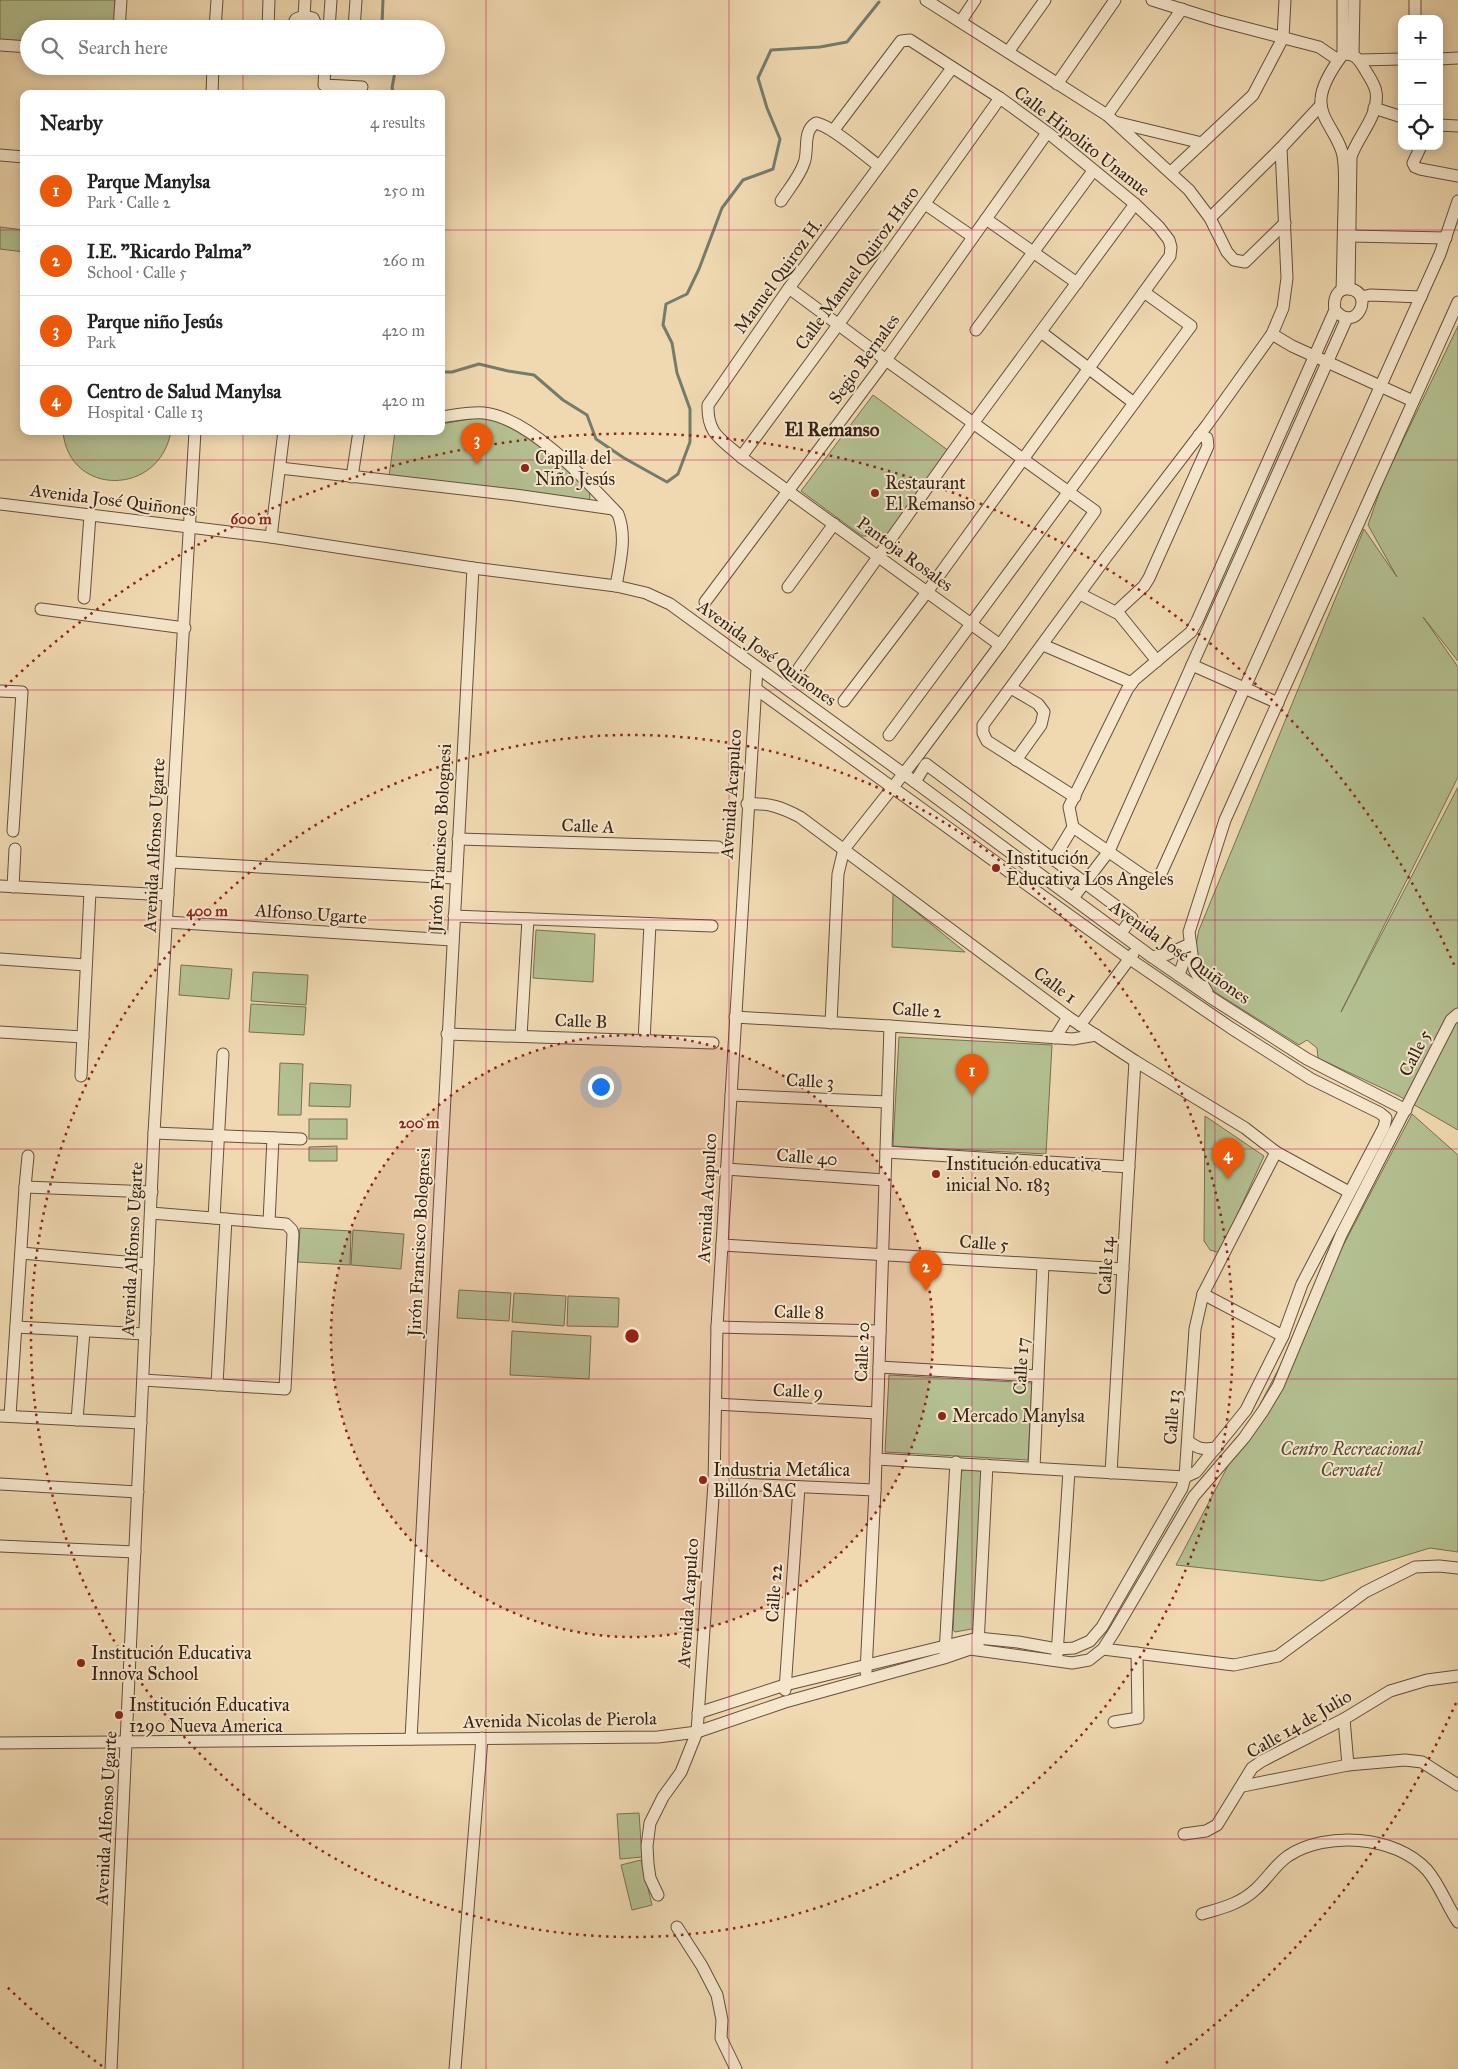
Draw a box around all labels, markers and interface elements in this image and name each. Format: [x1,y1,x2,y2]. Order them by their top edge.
map controls [1398,15,1443,150]
button: + [1398,15,1443,60]
search box [20,20,445,75]
icon: search [38,34,66,62]
text: Search here [78,36,168,59]
button: − [1398,60,1443,105]
street label: Calle Hipolito Unanue [1010,81,1154,201]
button: locate [1398,105,1443,150]
text: Nearby [40,110,103,136]
text: 4 results [370,113,425,132]
text: Parque Manylsa [87,170,210,193]
text: 1 [53,181,59,200]
text: 250 m [384,181,425,200]
street label: Calle Manuel Quiroz Haro [790,182,924,354]
text: Park · Calle 2 [87,193,171,212]
street label: Manuel Quiroz H. [729,214,827,338]
text: I.E. "Ricardo Palma" [87,240,251,263]
text: 2 [52,251,60,270]
text: 260 m [383,251,425,270]
text: School · Calle 5 [87,263,187,282]
street label: Segio Bernales [824,309,905,409]
text: Parque niño Jesús [87,310,223,333]
text: 3 [53,321,59,340]
text: 420 m [382,321,425,340]
text: Park [87,333,116,352]
text: Centro de Salud Manylsa [87,380,281,403]
text: 4 [52,391,60,410]
text: 420 m [382,391,425,410]
text: Hospital · Calle 13 [87,403,203,422]
district label: El Remanso [785,418,880,441]
pin: 3 [461,423,493,464]
place label: Capilla del Niño Jesús [535,447,615,491]
marker: Capilla del Niño Jesús [519,462,531,474]
place label: Restaurant El Remanso [885,472,975,515]
street label: Avenida José Quiñones [28,479,197,522]
marker: Restaurant El Remanso [869,487,881,499]
text: 600 m [231,510,272,528]
street label: Pantoja Rosales [853,512,957,596]
street label: Avenida José Quiñones [692,595,841,712]
street label: Avenida Acapulco [715,728,747,861]
street label: Jirón Francisco Bolognesi [424,743,457,935]
street label: Avenida Alfonso Ugarte [138,757,171,934]
street label: Calle A [561,814,615,838]
place label: Institución Educativa Los Angeles [1006,847,1173,891]
marker: Institución Educativa Los Angeles [990,862,1002,874]
street label: Avenida José Quiñones [1104,895,1255,1010]
street label: Alfonso Ugarte [253,899,368,930]
text: 400 m [186,902,228,921]
street label: Calle 1 [1029,962,1081,1008]
street label: Calle 2 [891,997,943,1023]
street label: Calle B [554,1009,608,1033]
street label: Calle 5 [1394,1025,1436,1080]
pin: 1 [956,1054,988,1095]
street label: Calle 3 [785,1069,835,1093]
your location [588,1074,614,1100]
text: 200 m [399,1114,440,1132]
street label: Avenida Acapulco [693,1133,721,1264]
pin: 4 [1212,1138,1244,1179]
street label: Calle 40 [776,1144,838,1170]
street label: Jirón Francisco Bolognesi [403,1147,436,1339]
place label: Institución educativa inicial No. 183 [946,1153,1102,1196]
street label: Avenida Alfonso Ugarte [116,1161,149,1338]
marker: Institución educativa inicial No. 183 [930,1168,942,1180]
street label: Calle 5 [959,1230,1010,1256]
street label: Calle 14 [1093,1235,1119,1296]
pin: 2 [910,1250,942,1291]
street label: Calle 8 [774,1301,824,1323]
street label: Calle 20 [850,1321,874,1383]
centre of rings [623,1327,641,1345]
street label: Calle 17 [1009,1337,1033,1395]
street label: Calle 9 [772,1379,824,1403]
street label: Calle 13 [1159,1389,1185,1445]
place label: Mercado Manylsa [952,1405,1085,1427]
marker: Mercado Manylsa [936,1410,948,1422]
park label: Centro Recreacional Cervatel [1280,1438,1424,1481]
place label: Industria Metálica Billón SAC [713,1459,850,1502]
marker: Industria Metálica Billón SAC [697,1474,709,1486]
street label: Avenida Acapulco [672,1537,704,1670]
street label: Calle 22 [761,1563,787,1623]
place label: Institución Educativa Innova School [91,1642,252,1685]
marker: Institución Educativa Innova School [75,1657,87,1669]
street label: Calle 14 de Julio [1243,1685,1356,1764]
place label: Institución Educativa 1290 Nueva America [129,1694,290,1737]
street label: Avenida Nicolas de Pierola [462,1707,657,1733]
marker: Institución Educativa 1290 Nueva America [113,1709,125,1721]
street label: Avenida Alfonso Ugarte [90,1730,123,1907]

